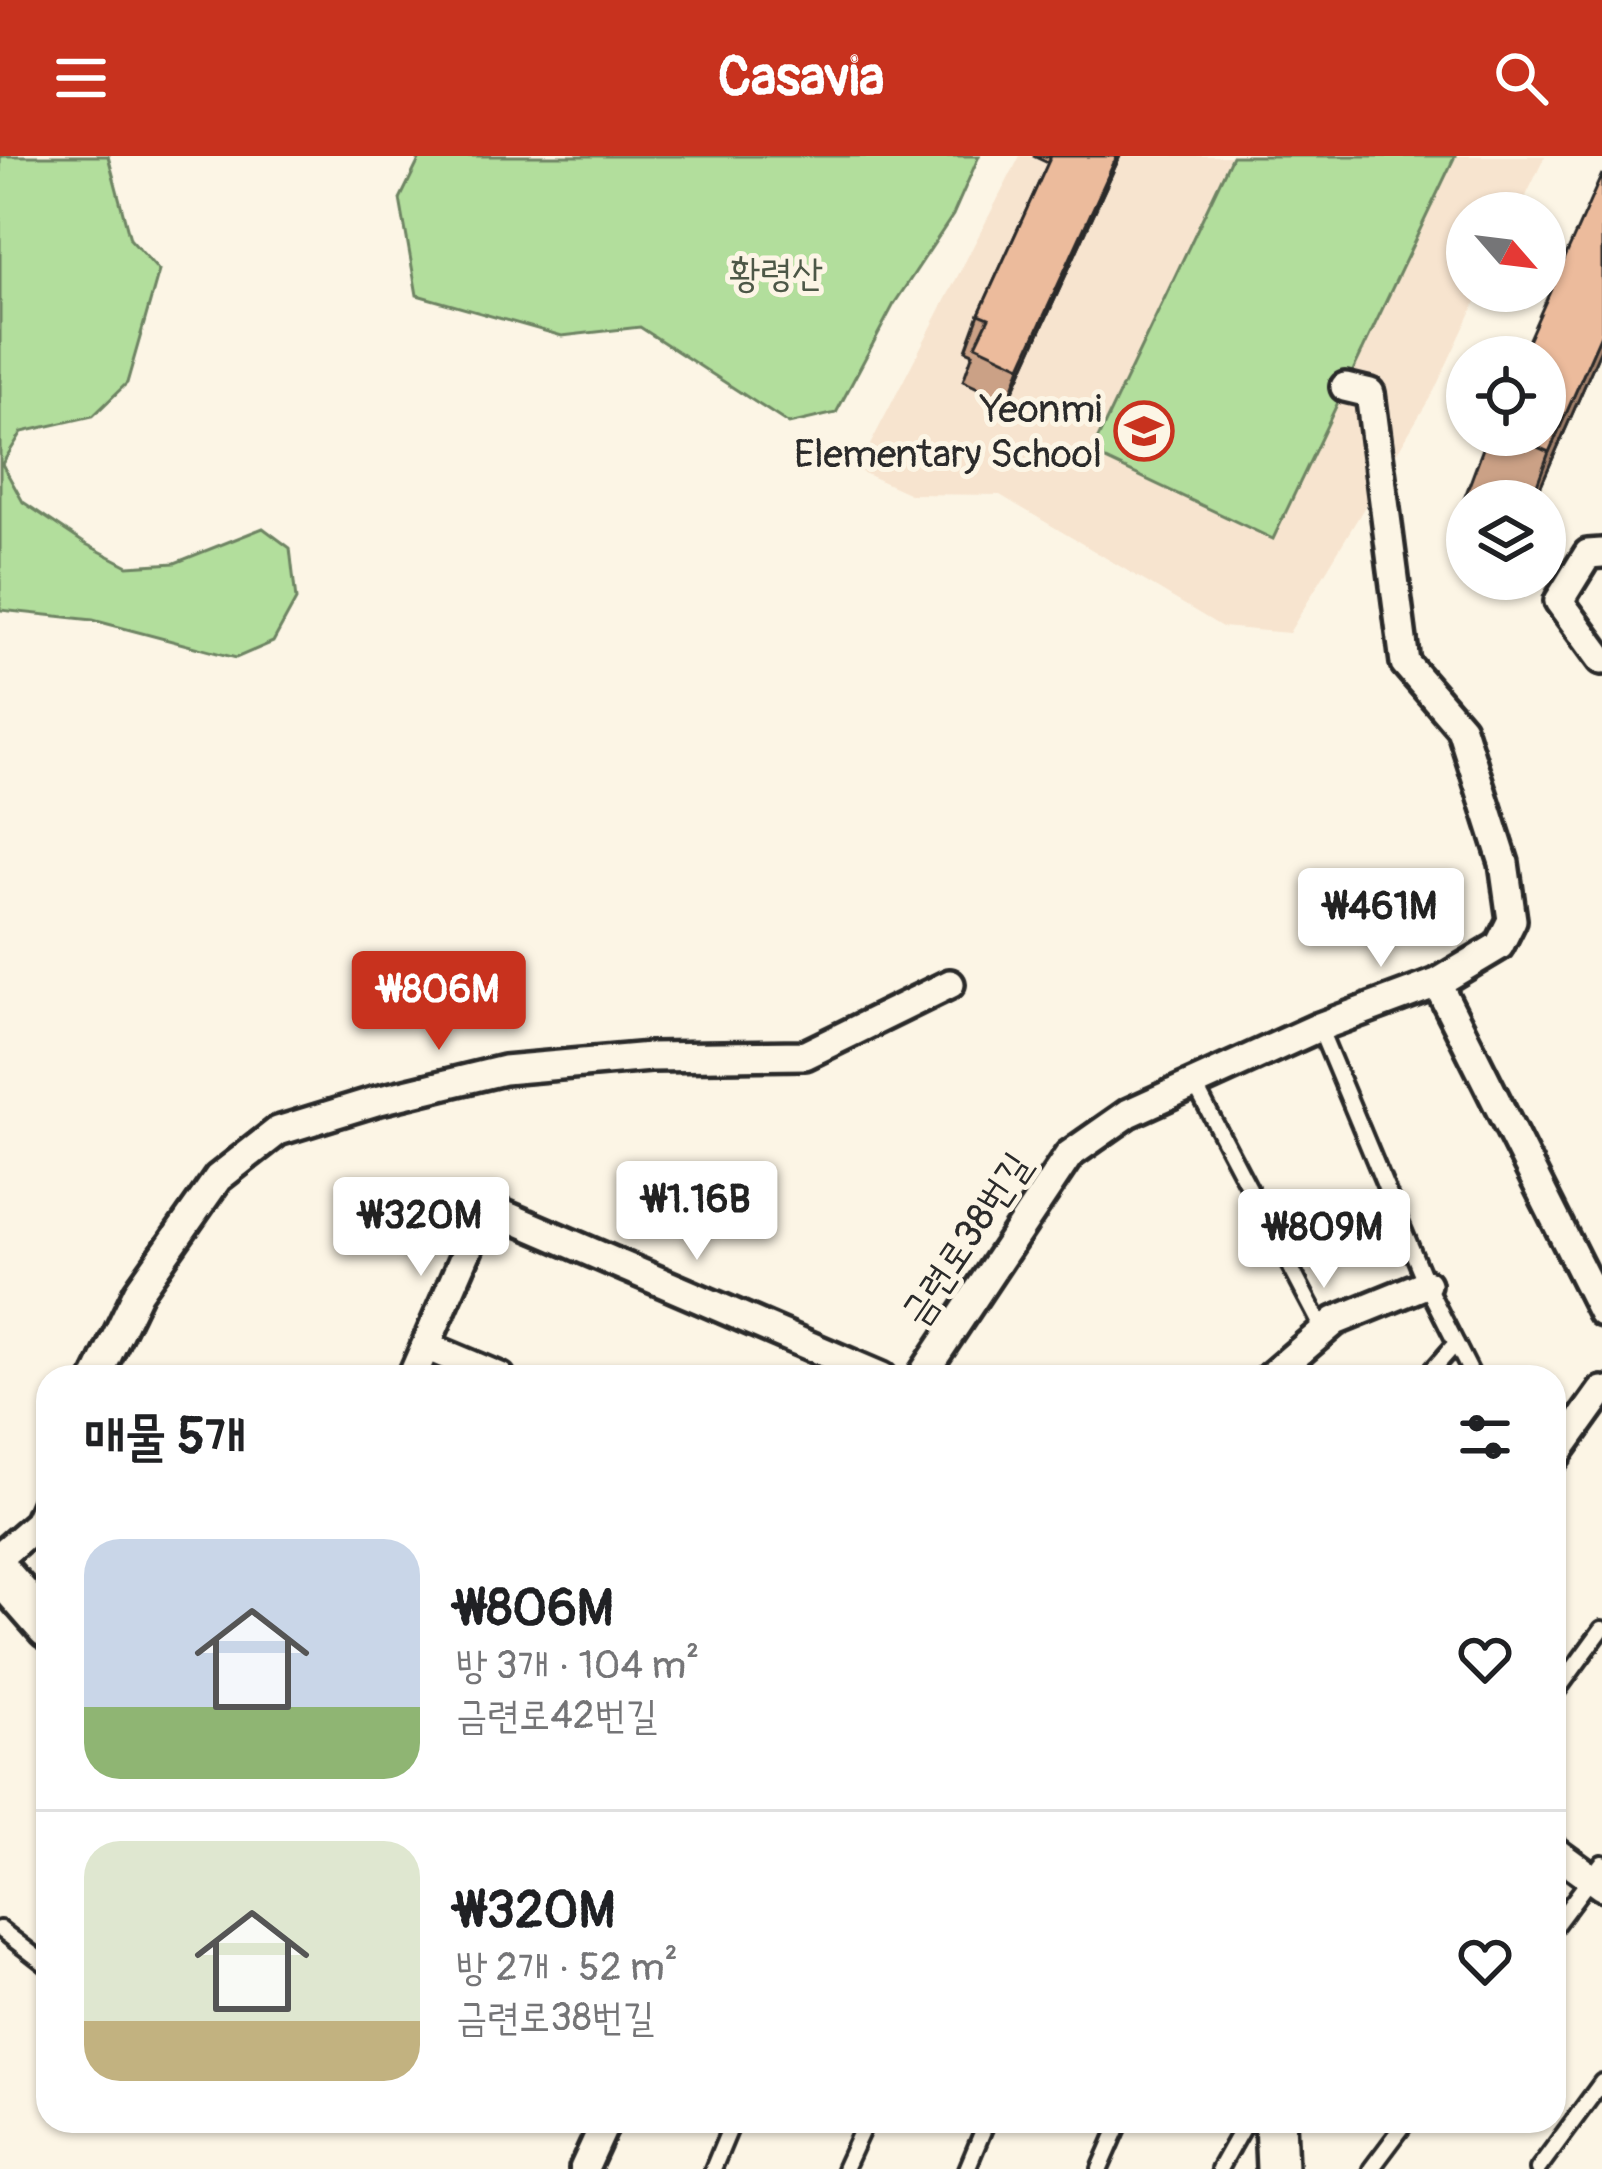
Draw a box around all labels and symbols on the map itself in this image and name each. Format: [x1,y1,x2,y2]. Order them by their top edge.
north arrow [1446,192,1566,312]
park label: 황령산 [729,249,823,298]
place label: Yeonmi Elementary School [794,385,1102,479]
school or university icon: Yeonmi Elementary School [1113,400,1175,462]
pin: ₩461M [1297,868,1465,970]
pin: ₩806M [355,951,523,1053]
street label: 금련로38번길 [890,1143,1042,1335]
pin: ₩1.16B [599,1161,795,1263]
pin: ₩320M [337,1177,505,1279]
pin: ₩809M [1240,1189,1408,1291]

